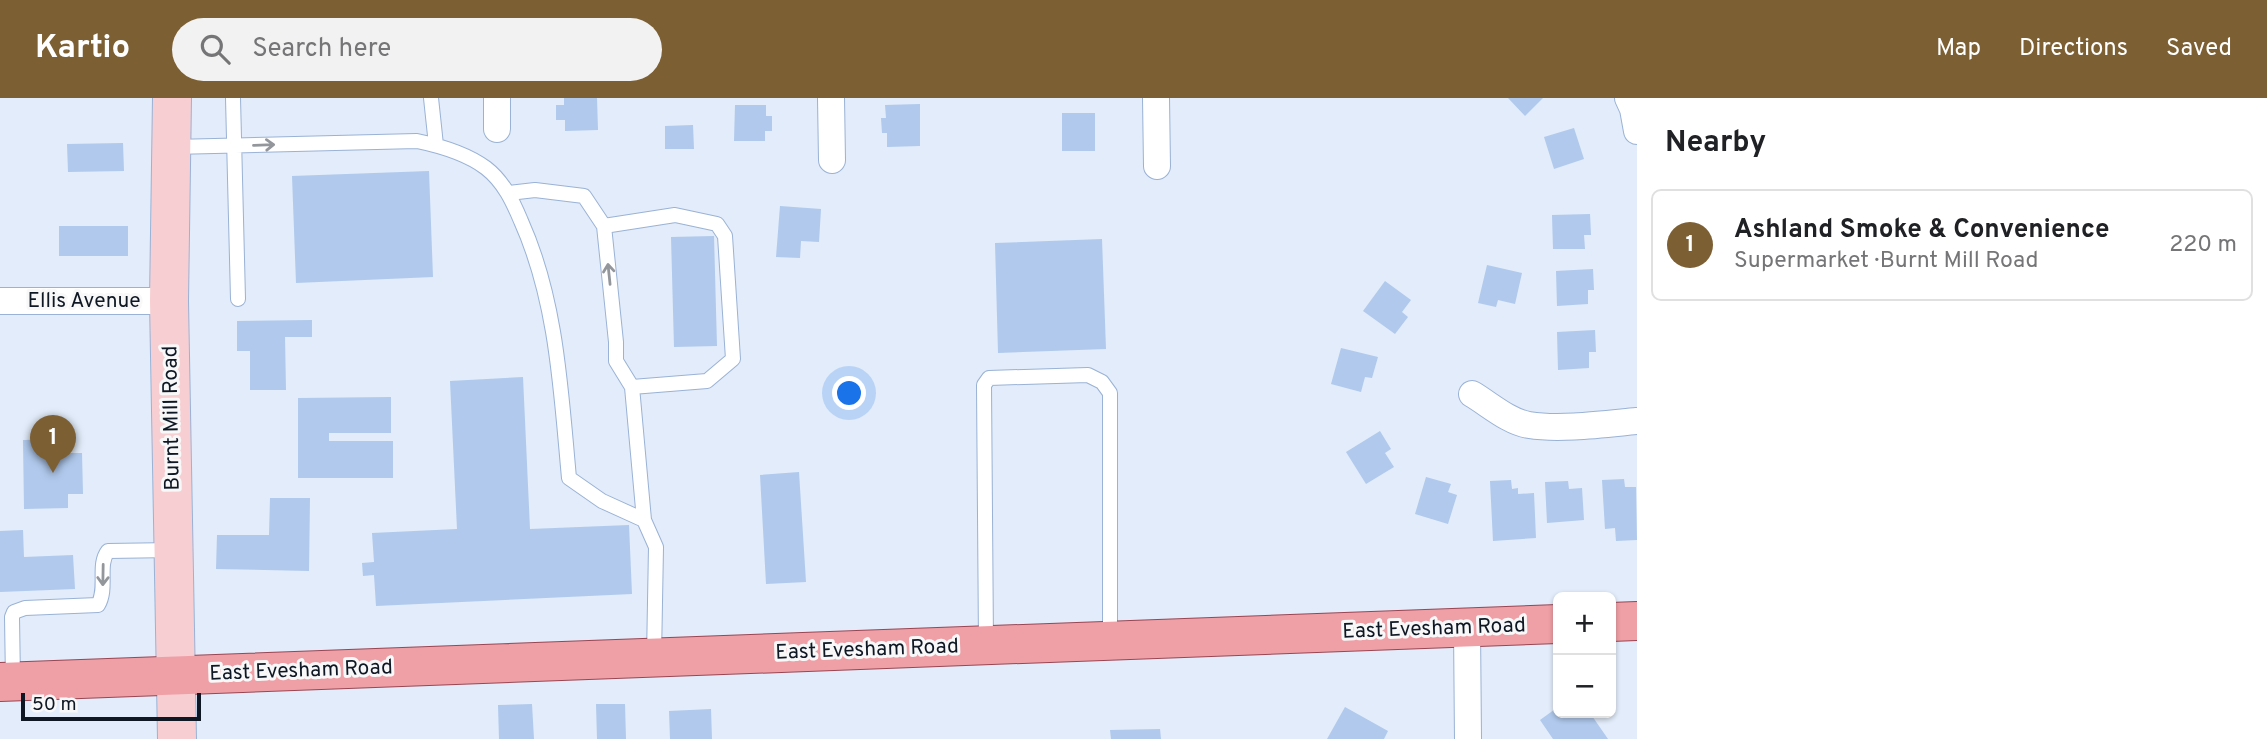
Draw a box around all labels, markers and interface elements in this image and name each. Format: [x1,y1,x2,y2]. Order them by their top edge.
search box [172,18,662,81]
text: Kartio [35,28,130,70]
icon: search [196,30,234,68]
text: Search here [252,33,391,66]
text: Map [1936,34,1981,64]
text: Directions [2019,34,2128,64]
text: Saved [2166,34,2232,64]
text: Nearby [1665,125,1766,162]
one-way arrow [252,138,275,152]
text: Ashland Smoke & Convenience [1734,214,2110,247]
text: 1 [1685,231,1695,260]
text: 220 m [2169,231,2237,260]
text: Supermarket · Burnt Mill Road [1734,247,2038,276]
one-way arrow [602,264,615,286]
street label: Ellis Avenue [27,288,141,315]
street label: Burnt Mill Road [157,345,187,491]
your location [832,376,866,410]
pin: 1 [30,415,76,473]
one-way arrow [96,563,110,586]
map controls [1553,592,1616,718]
button: + [1553,592,1616,655]
street label: East Evesham Road [1342,612,1526,646]
street label: East Evesham Road [775,633,959,667]
street label: East Evesham Road [209,654,393,688]
button: − [1553,655,1616,718]
scale bar [21,690,201,722]
text: 50 m [32,693,77,717]

